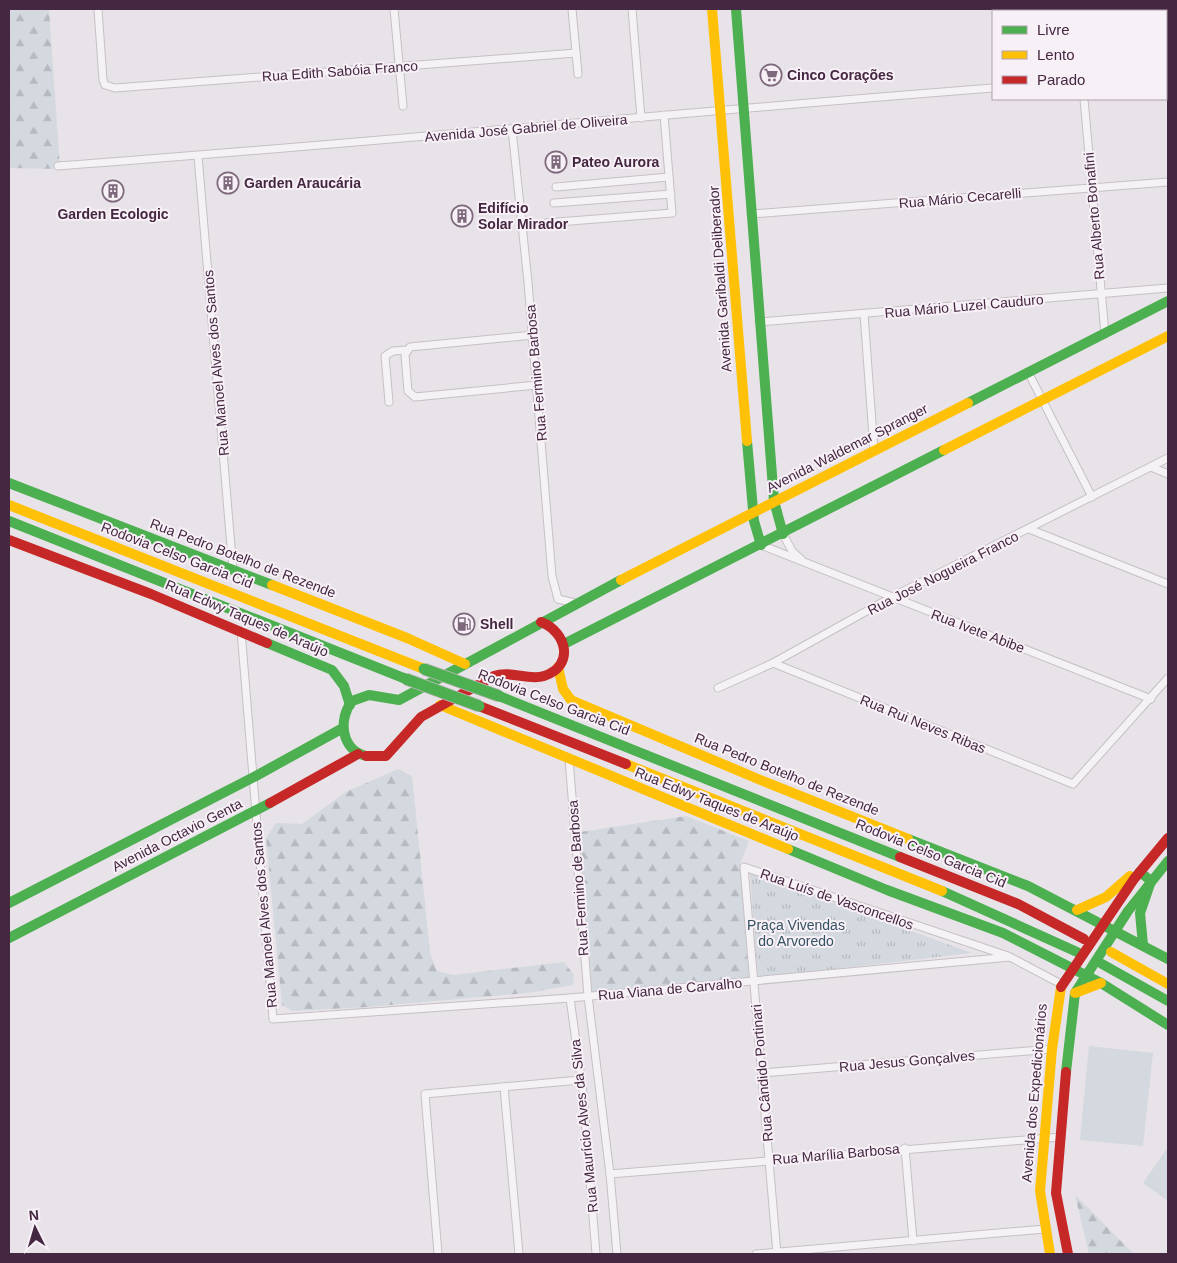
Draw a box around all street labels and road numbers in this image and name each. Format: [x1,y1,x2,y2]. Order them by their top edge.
street label: Rua Edith Sabóia Franco [261,58,419,84]
street label: Avenida José Gabriel de Oliveira [424,111,628,145]
street label: Rua Alberto Bonafini [1080,152,1108,280]
street label: Avenida Garibaldi Deliberador [705,185,734,373]
street label: Rua Mário Cecarelli [898,185,1022,211]
street label: Rua Manoel Alves dos Santos [200,269,232,457]
street label: Rua Mário Luzel Cauduro [884,291,1044,321]
street label: Rua Fermino Barbosa [522,304,550,442]
street label: Avenida Waldemar Spranger [764,400,931,496]
street label: Rua Pedro Botelho de Rezende [148,515,338,601]
street label: Rodovia Celso Garcia Cid [99,519,255,591]
street label: Rua José Nogueira Franco [865,528,1021,618]
street label: Rua Edwy Taques de Araújo [163,576,331,660]
street label: Rua Ivete Abibe [929,606,1027,656]
street label: Rodovia Celso Garcia Cid [476,666,632,738]
street label: Rua Rui Neves Ribas [858,692,988,756]
street label: Rua Pedro Botelho de Rezende [692,730,882,819]
street label: Rua Edwy Taques de Araújo [633,764,802,844]
street label: Avenida Octavio Genta [109,795,245,875]
street label: Rua Fermino de Barbosa [565,799,591,957]
street label: Rodovia Celso Garcia Cid [853,815,1009,891]
street label: Rua Manoel Alves dos Santos [248,821,280,1009]
street label: Rua Luís de Vasconcellos [758,865,916,933]
street label: Rua Viana de Carvalho [597,975,743,1003]
street label: Avenida dos Expedicionários [1018,1003,1050,1183]
street label: Rua Cândido Portinari [748,1004,776,1142]
street label: Rua Maurício Alves da Silva [567,1038,601,1214]
street label: Rua Jesus Gonçalves [838,1047,976,1075]
street label: Rua Marília Barbosa [772,1140,900,1168]

